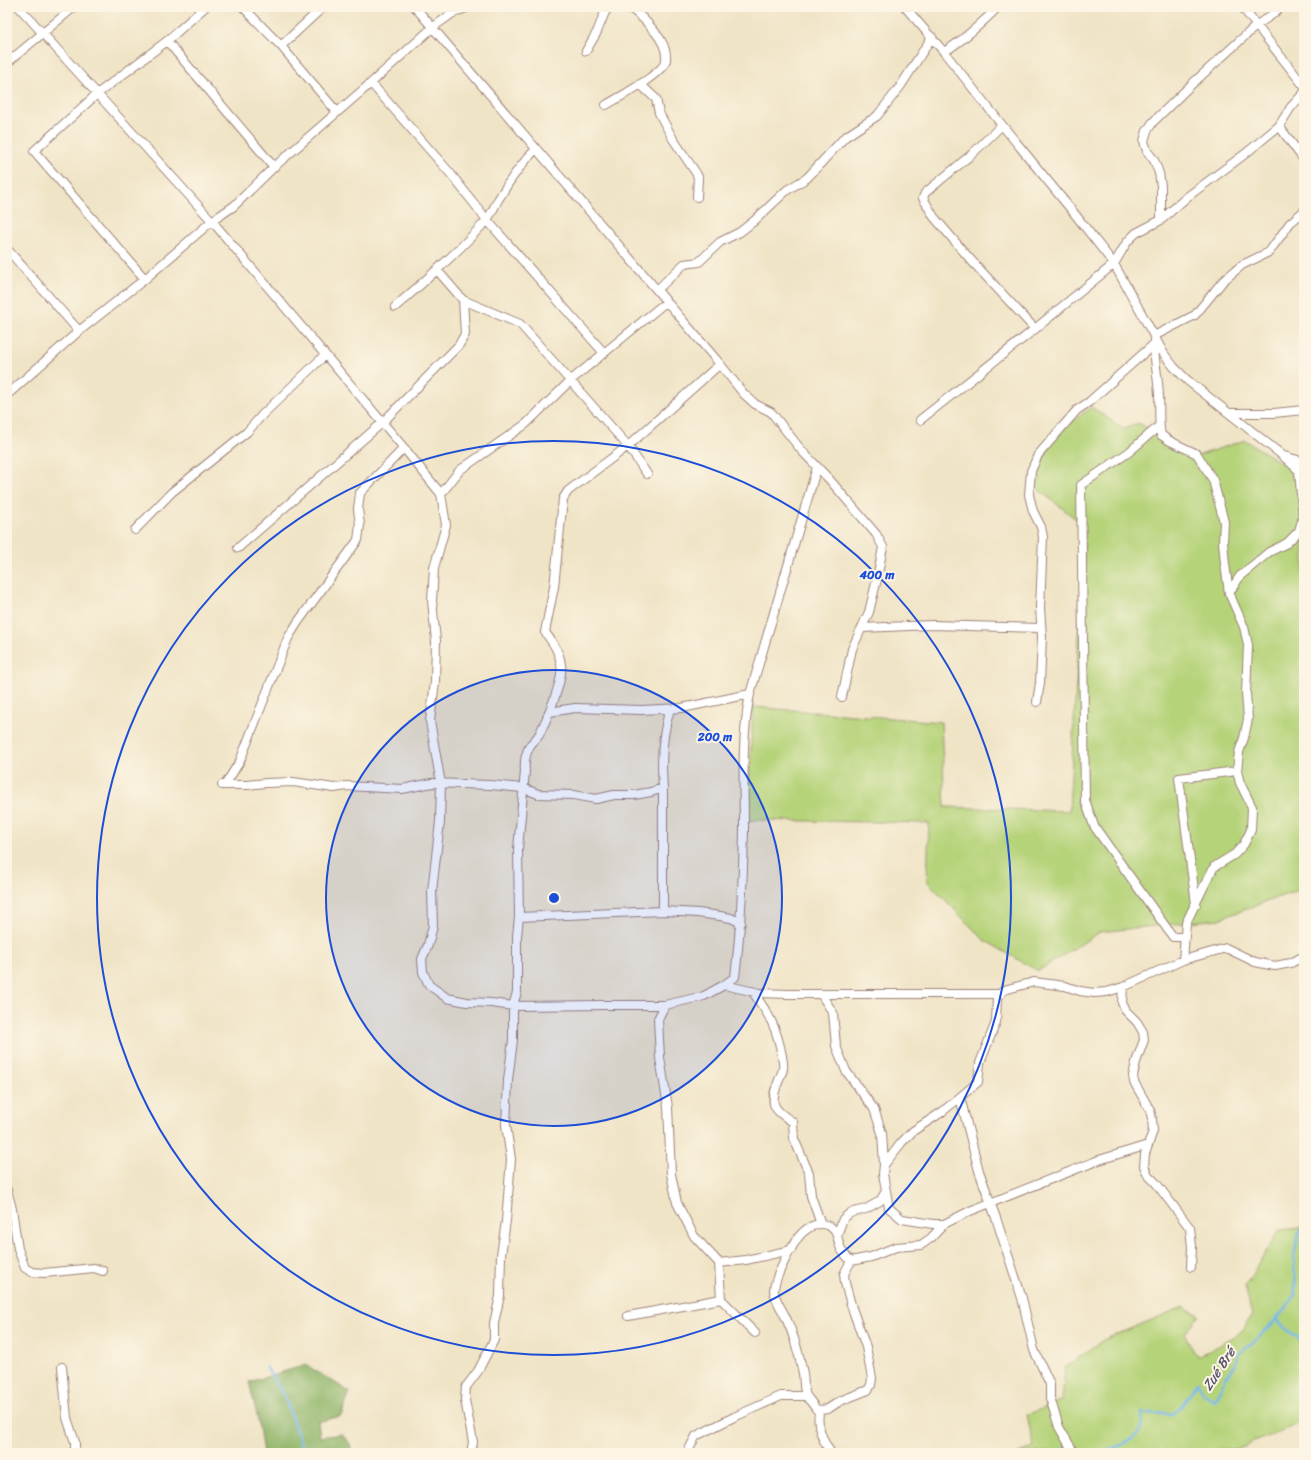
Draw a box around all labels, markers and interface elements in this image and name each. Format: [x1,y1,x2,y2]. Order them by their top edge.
text: 400 m [858,564,895,586]
text: 200 m [697,726,733,748]
centre of rings [547,891,561,905]
water label: Zué Bré [1195,1340,1244,1396]

